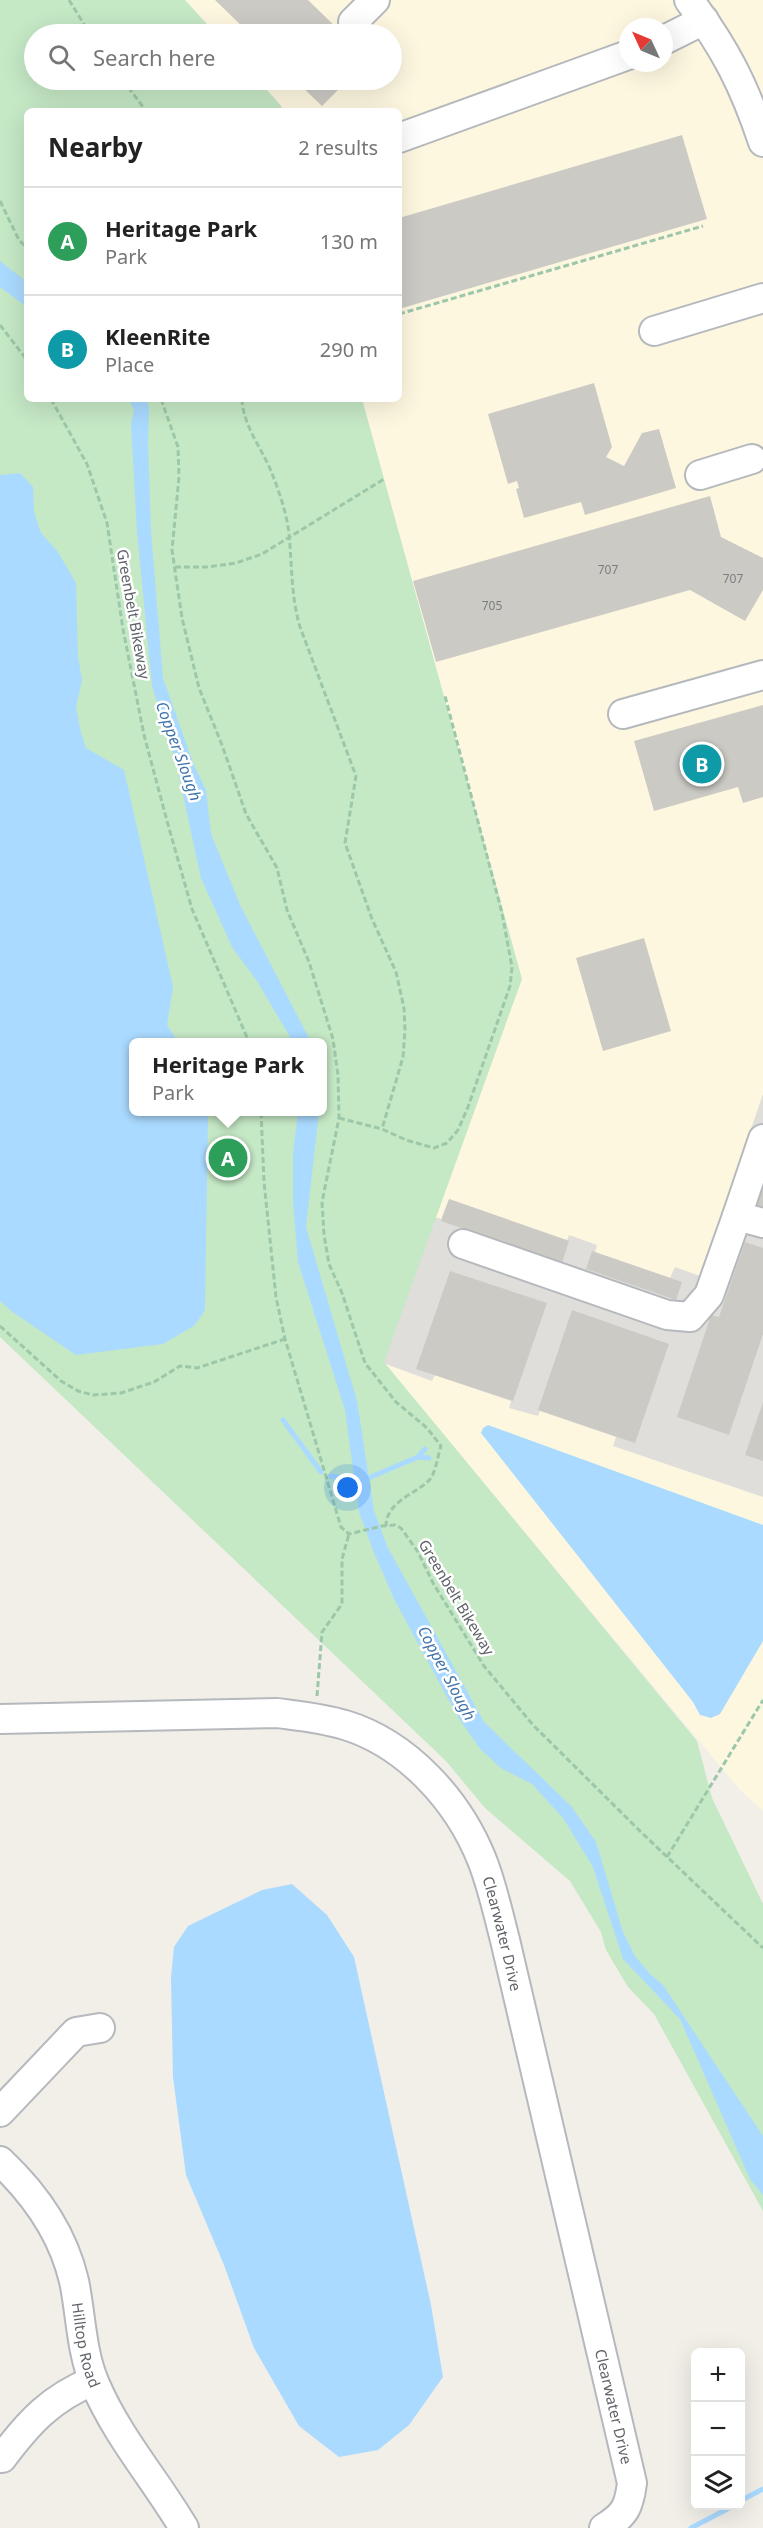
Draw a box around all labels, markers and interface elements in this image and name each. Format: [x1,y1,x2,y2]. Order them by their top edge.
north arrow [619,18,673,72]
search box [24,24,402,90]
icon: search [45,41,78,74]
text: Search here [93,42,215,72]
text: Nearby [48,129,143,165]
text: 2 results [298,134,378,161]
text: Heritage Park [105,213,257,243]
text: A [61,228,74,255]
text: 130 m [320,228,378,255]
text: Park [105,243,147,270]
text: KleenRite [105,321,210,351]
text: B [61,336,74,363]
text: 290 m [320,336,378,363]
text: Place [105,351,154,378]
street label: Greenbelt Bikeway [113,547,155,681]
house number: 707 [598,561,618,578]
house number: 707 [723,570,743,587]
house number: 705 [482,597,502,614]
water label: Copper Slough [151,698,207,804]
pin: B [682,742,722,786]
popup [129,1038,327,1116]
text: Heritage Park [152,1049,304,1079]
text: Park [152,1079,194,1106]
pin: A [208,1136,248,1180]
your location [333,1473,362,1502]
street label: Greenbelt Bikeway [415,1535,500,1659]
water label: Copper Slough [413,1622,481,1724]
street label: Clearwater Drive [478,1873,527,1993]
street label: Hilltop Road [68,2301,105,2391]
street label: Clearwater Drive [591,2347,637,2466]
map controls [691,2348,745,2510]
button: + [691,2348,745,2402]
button: − [691,2402,745,2456]
button: layers [691,2456,745,2510]

